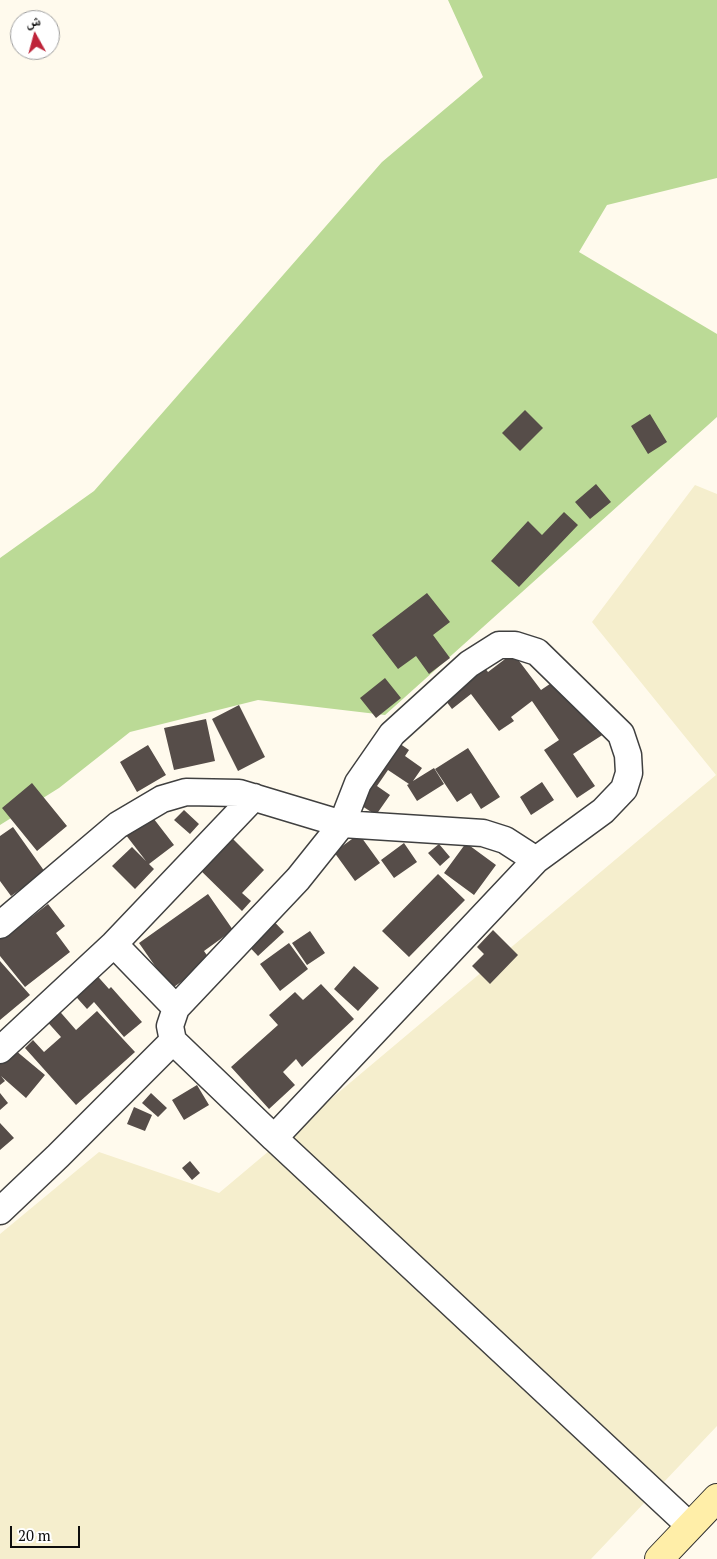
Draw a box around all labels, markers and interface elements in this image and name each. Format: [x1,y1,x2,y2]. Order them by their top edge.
north arrow [10,10,60,60]
text: ش [25,10,42,31]
scale bar [12,1516,82,1548]
text: 20 m [18,1525,51,1545]

